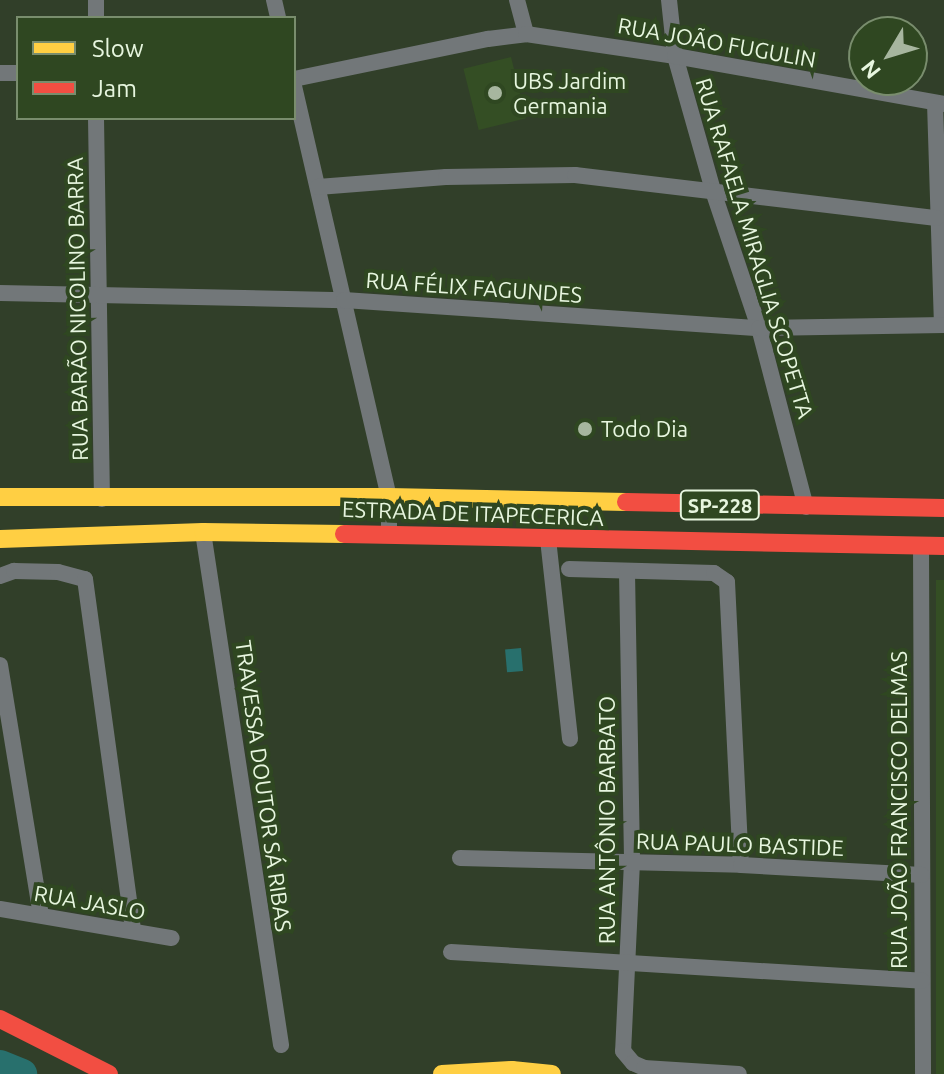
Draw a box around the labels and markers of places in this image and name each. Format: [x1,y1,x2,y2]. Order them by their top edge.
place label: UBS Jardim Germania [513,67,626,118]
marker: UBS Jardim Germania [484,82,506,104]
place label: Todo Dia [601,416,688,442]
marker: Todo Dia [576,420,594,438]

